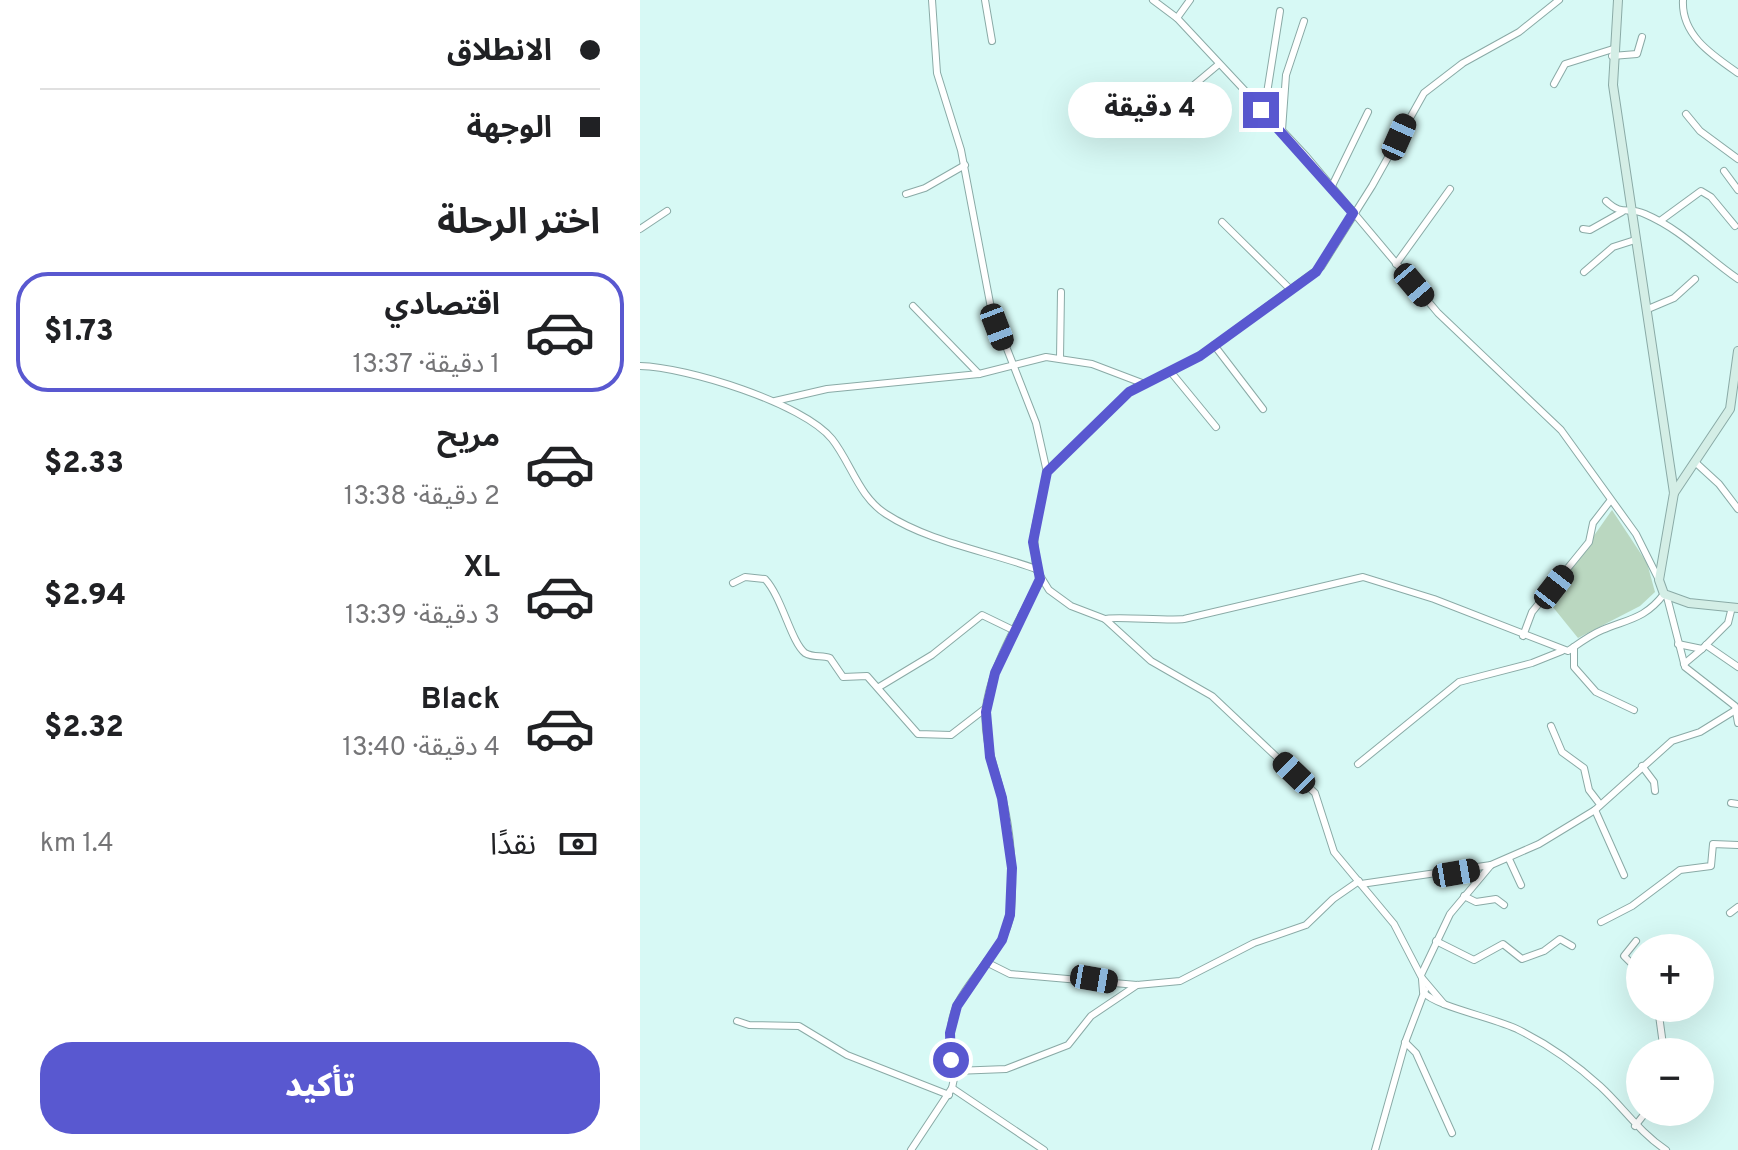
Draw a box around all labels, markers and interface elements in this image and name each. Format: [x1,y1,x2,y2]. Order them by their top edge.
text: الانطلاق [447,34,552,71]
callout: 4 دقيقة [1069,82,1233,138]
route end [1243,92,1279,128]
text: 4 دقيقة [1104,93,1196,126]
car [1378,110,1420,164]
text: الوجهة [467,111,552,148]
text: اختر الرحلة [437,201,600,247]
car [1389,259,1439,311]
text: اقتصادي [385,288,500,325]
icon: car [524,296,596,368]
car [977,300,1017,354]
text: $1.73 [44,314,114,351]
text: 1 دقيقة · 13:37 [353,349,500,382]
text: مريح [437,420,500,457]
icon: car [524,428,596,500]
text: $2.33 [44,446,124,483]
text: 2 دقيقة · 13:38 [344,481,500,514]
text: XL [463,550,500,587]
icon: car [524,560,596,632]
car [1530,561,1578,613]
text: $2.94 [44,578,126,615]
text: 3 دقيقة · 13:39 [345,600,500,633]
text: Black [421,682,500,719]
icon: car [524,692,596,764]
text: $2.32 [44,710,124,747]
text: 4 دقيقة · 13:40 [342,732,500,765]
car [1268,748,1320,798]
icon: cash [556,822,600,866]
text: 1.4 km [40,828,114,861]
text: نقدًا [490,828,536,865]
car [1430,857,1482,889]
map controls [1626,934,1714,1126]
button: + [1626,934,1714,1022]
car [1068,963,1120,995]
button: − [1626,1038,1714,1126]
button: تأكيد [40,1042,600,1134]
route start [933,1042,969,1078]

